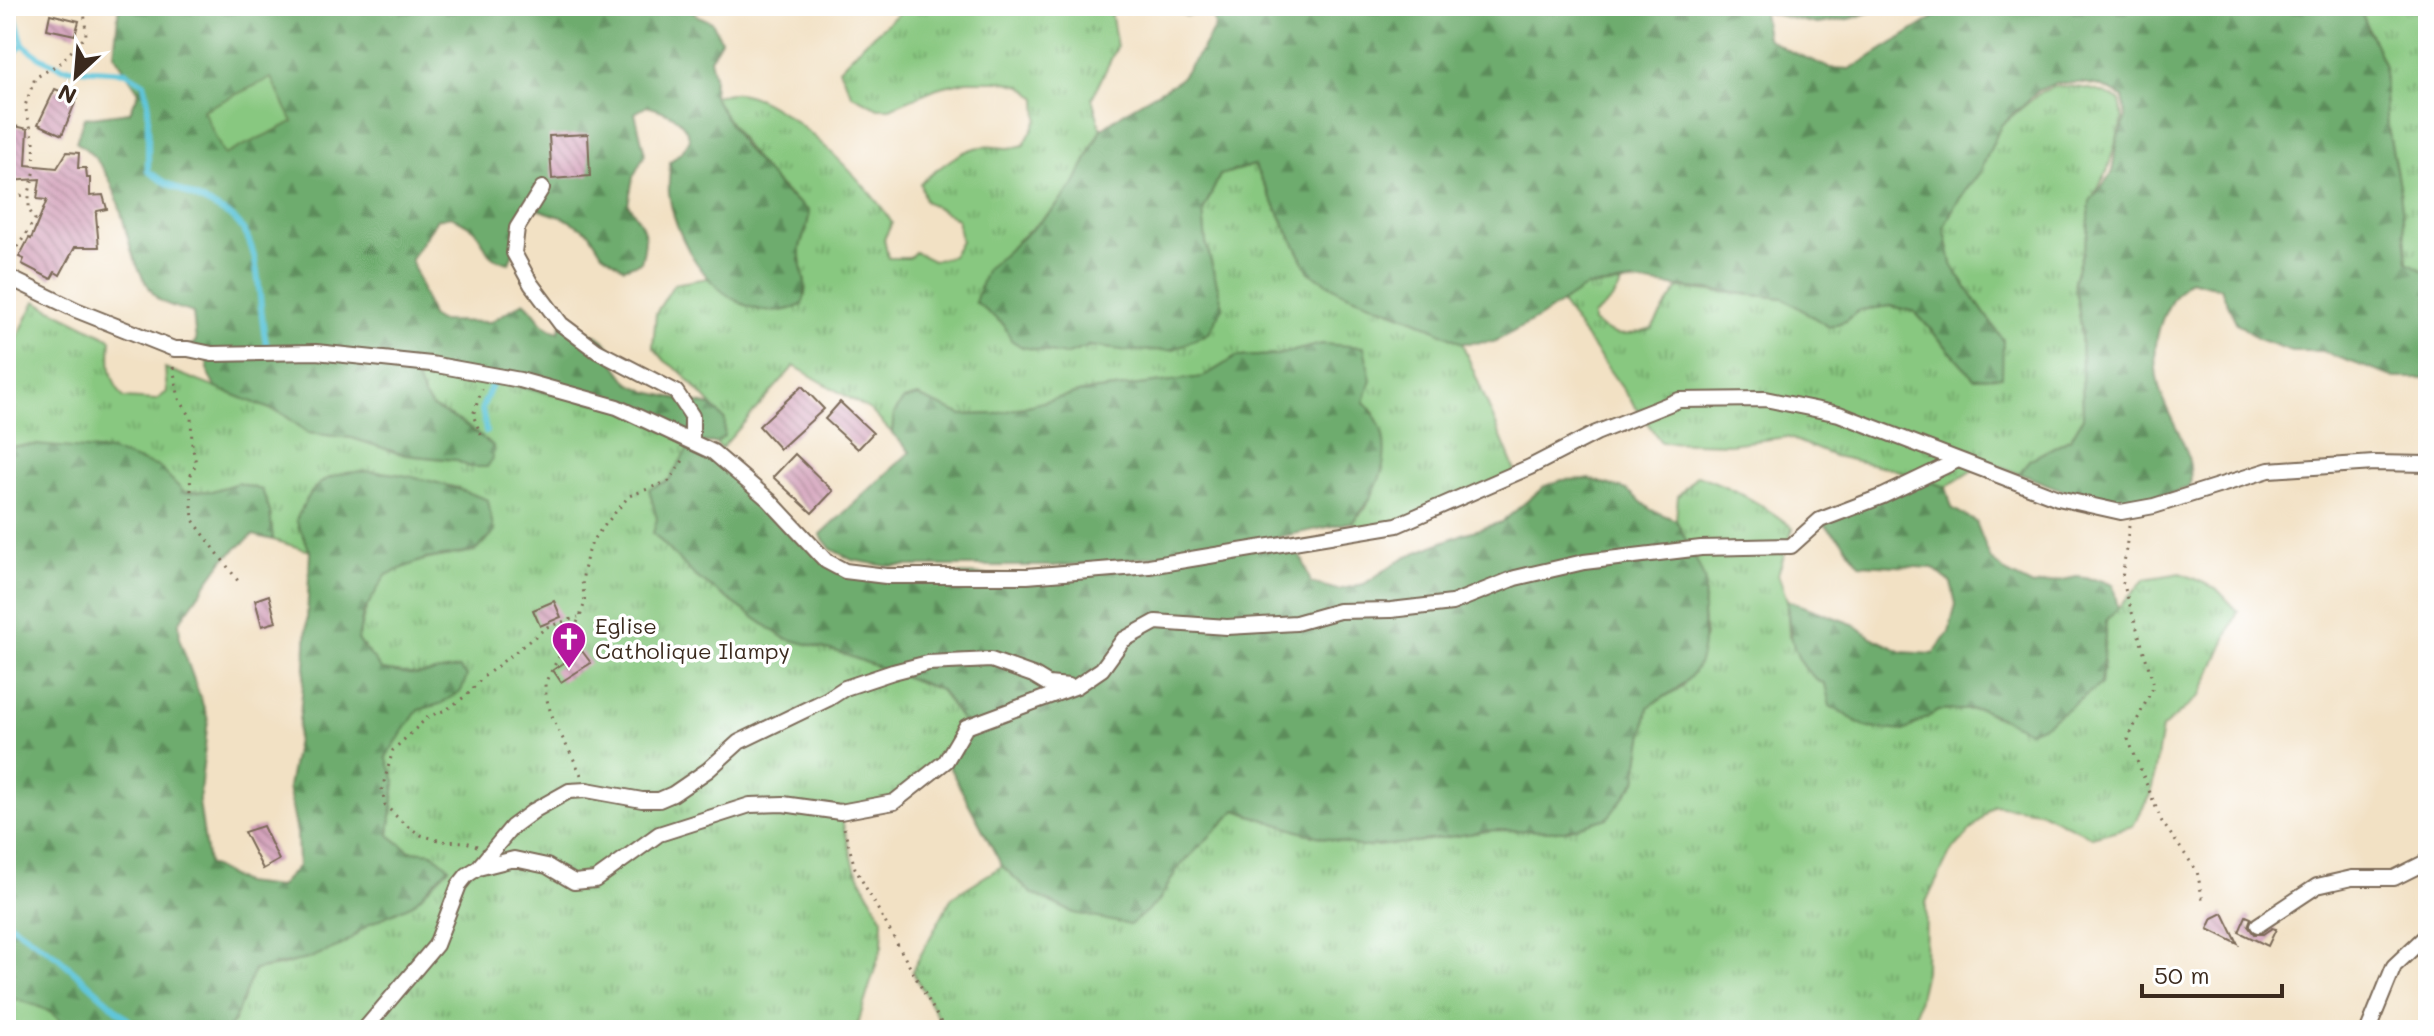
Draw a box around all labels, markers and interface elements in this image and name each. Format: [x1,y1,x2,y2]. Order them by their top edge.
north arrow [36,36,116,116]
text: N [53,78,81,111]
place label: Eglise Catholique Ilampy [595,611,790,665]
church icon: Eglise Catholique Ilampy [550,620,588,670]
scale bar [2142,948,2282,998]
text: 50 m [2154,959,2210,990]

